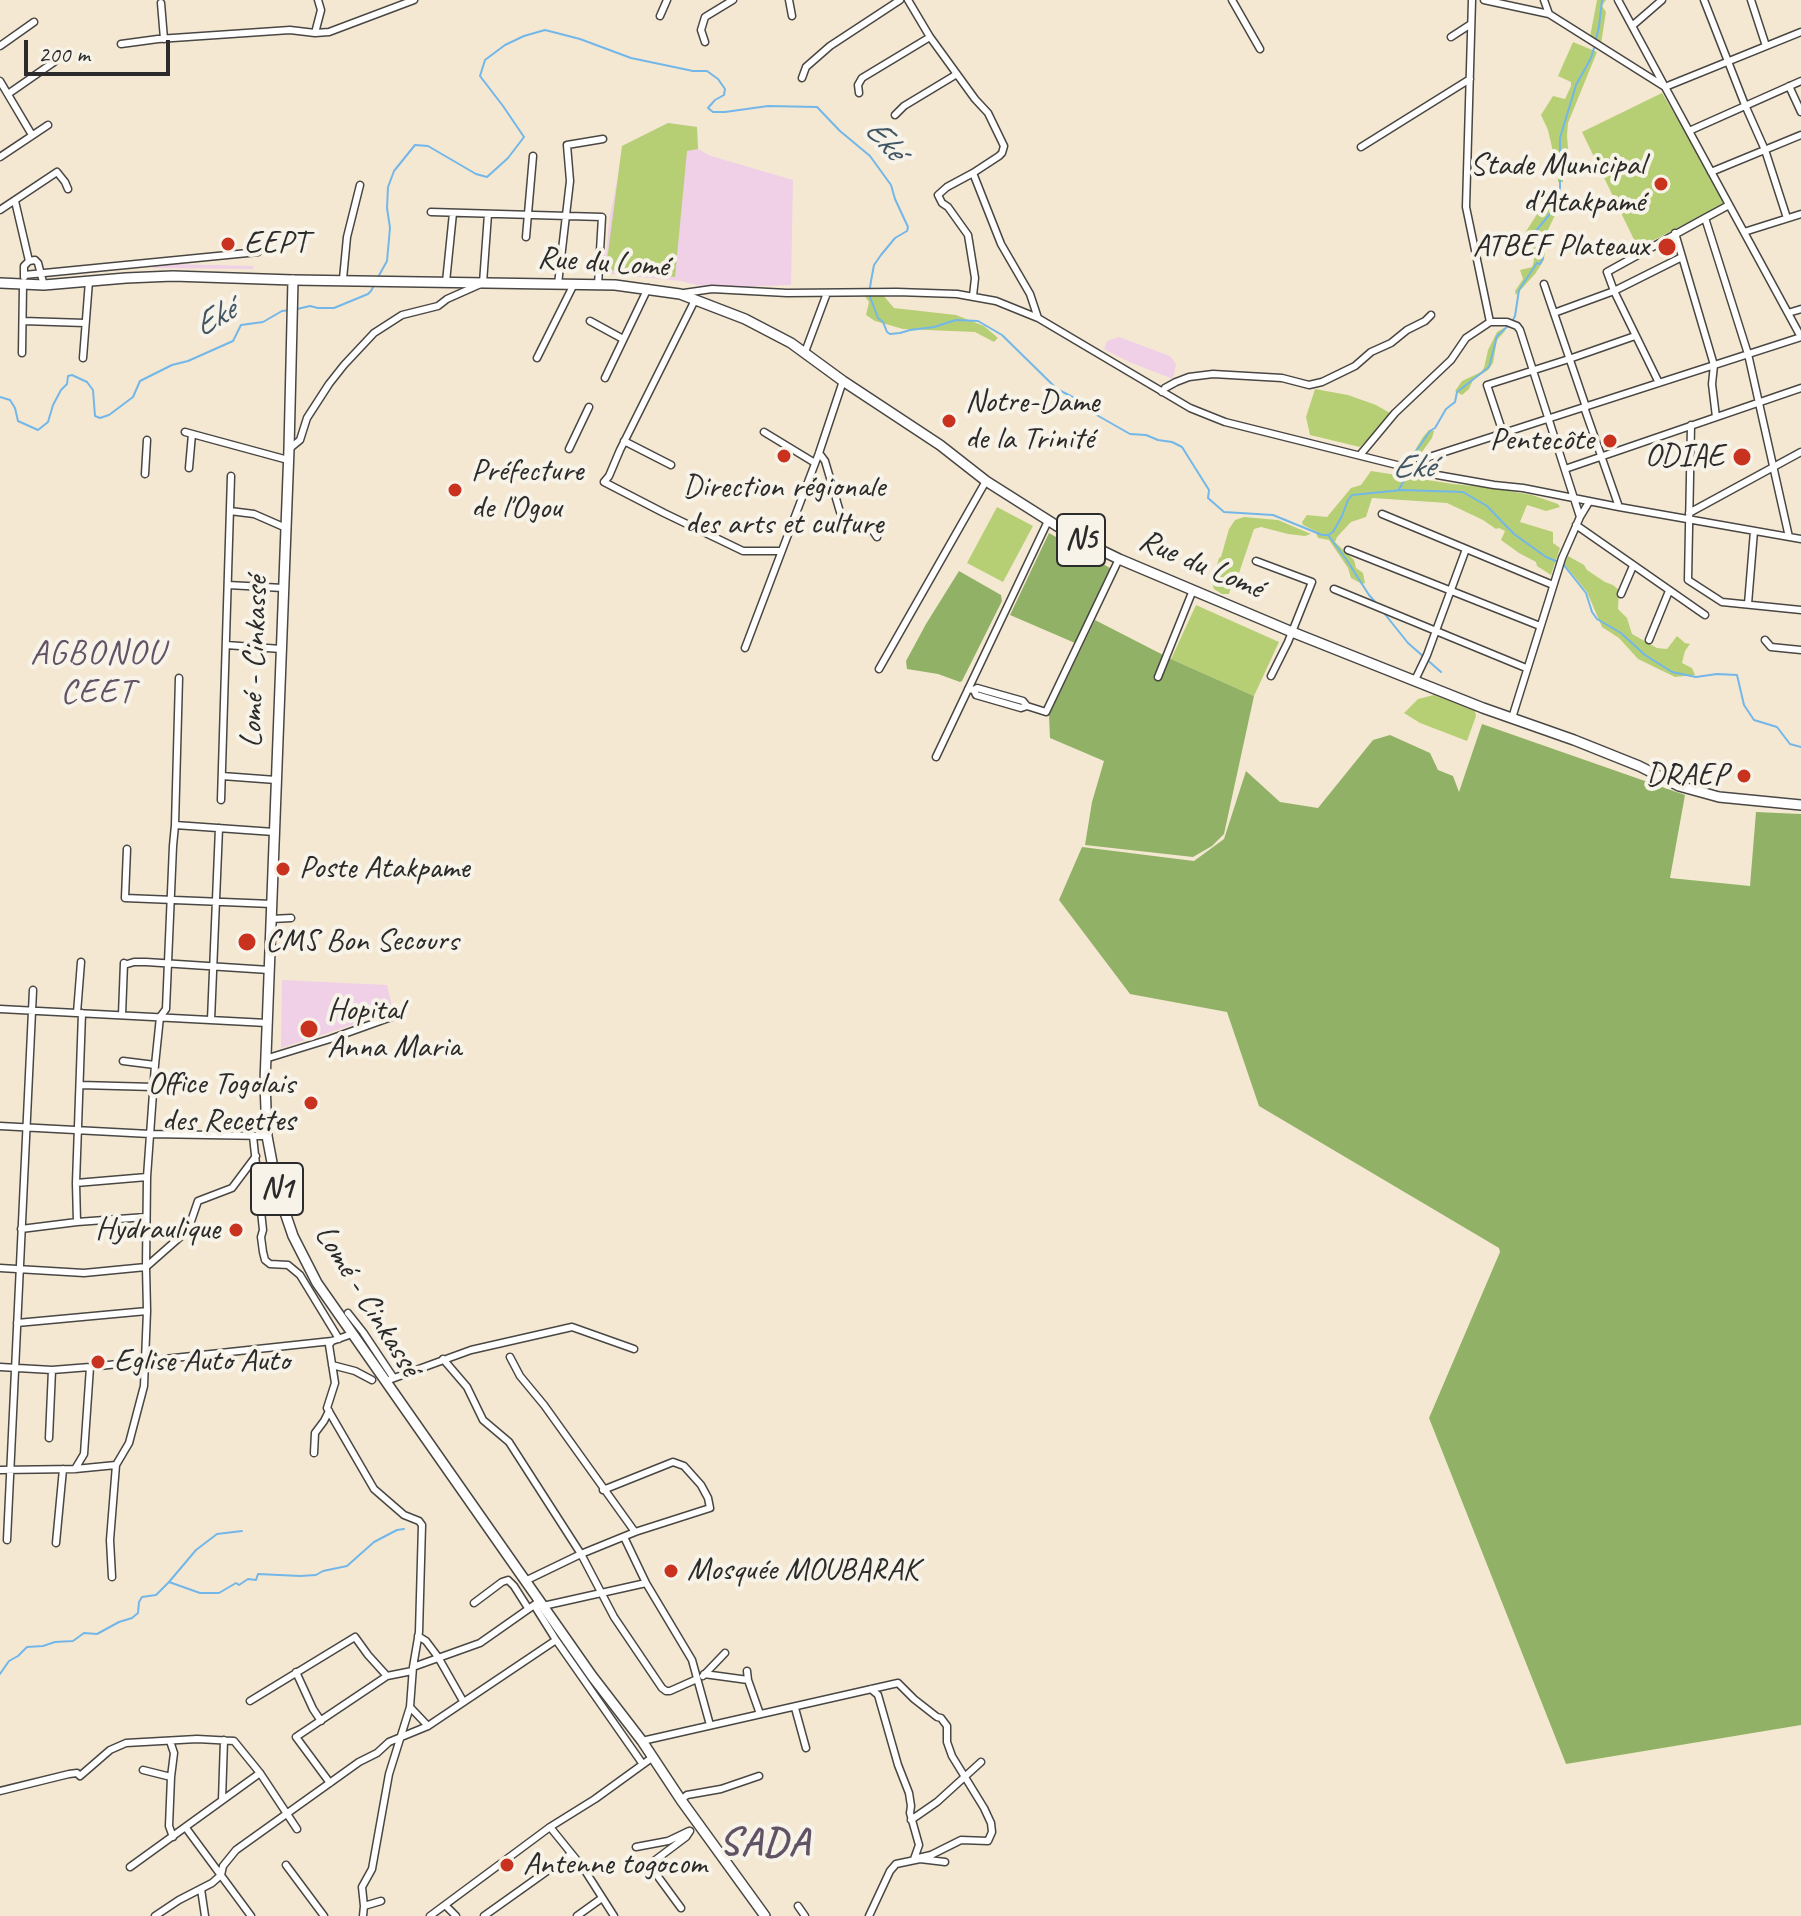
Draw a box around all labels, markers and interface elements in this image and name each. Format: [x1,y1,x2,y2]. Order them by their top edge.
scale bar [28,24,174,74]
text: 200 m [38,39,90,69]
water label: Eké [855,111,913,169]
place label: Stade Municipal d'Atakpamé [1470,147,1645,222]
marker: Stade Municipal d'Atakpamé [1652,175,1670,193]
place label: EEPT [244,225,307,263]
place label: ATBEF Plateaux [1473,228,1649,266]
marker: EEPT [219,235,237,253]
marker: ATBEF Plateaux [1656,236,1678,258]
street label: Rue du Lomé [536,239,670,287]
water label: Eké [187,291,243,347]
place label: Notre-Dame de la Trinité [965,384,1099,459]
marker: Notre-Dame de la Trinité [940,412,958,430]
place label: Pentecôte [1490,422,1594,460]
marker: Pentecôte [1601,432,1619,450]
place label: ODIAE [1645,438,1724,476]
marker: ODIAE [1731,446,1753,468]
marker: Direction régionale des arts et culture [775,447,793,465]
water label: Eké [1392,447,1434,489]
place label: Préfecture de l'Ogou [471,453,583,528]
place label: Direction régionale des arts et culture [683,469,885,544]
marker: Préfecture de l'Ogou [446,481,464,499]
road number: N5 [1057,514,1105,566]
street label: Rue du Lomé [1133,522,1269,608]
street label: Lomé - Cinkassé [233,576,277,748]
district label: AGBONOU CEET [31,634,165,714]
place label: DRAEP [1646,757,1728,795]
marker: DRAEP [1735,767,1753,785]
place label: Poste Atakpame [299,850,469,888]
marker: Poste Atakpame [274,860,292,878]
place label: CMS Bon Secours [265,923,458,961]
marker: CMS Bon Secours [236,931,258,953]
place label: Hopital Anna Maria [327,992,461,1067]
marker: Hopital Anna Maria [298,1018,320,1040]
place label: Office Togolais des Recettes [148,1066,295,1141]
marker: Office Togolais des Recettes [302,1094,320,1112]
road number: N1 [251,1163,303,1215]
place label: Hydraulique [95,1211,220,1249]
street label: Lomé - Cinkassé [305,1218,429,1384]
marker: Hydraulique [227,1221,245,1239]
place label: Eglise Auto Auto [114,1343,289,1381]
marker: Eglise Auto Auto [89,1353,107,1371]
place label: Mosquée MOUBARAK [687,1552,918,1590]
marker: Mosquée MOUBARAK [662,1562,680,1580]
district label: SADA [719,1820,811,1868]
place label: Antenne togocom [523,1846,707,1884]
marker: Antenne togocom [498,1856,516,1874]

